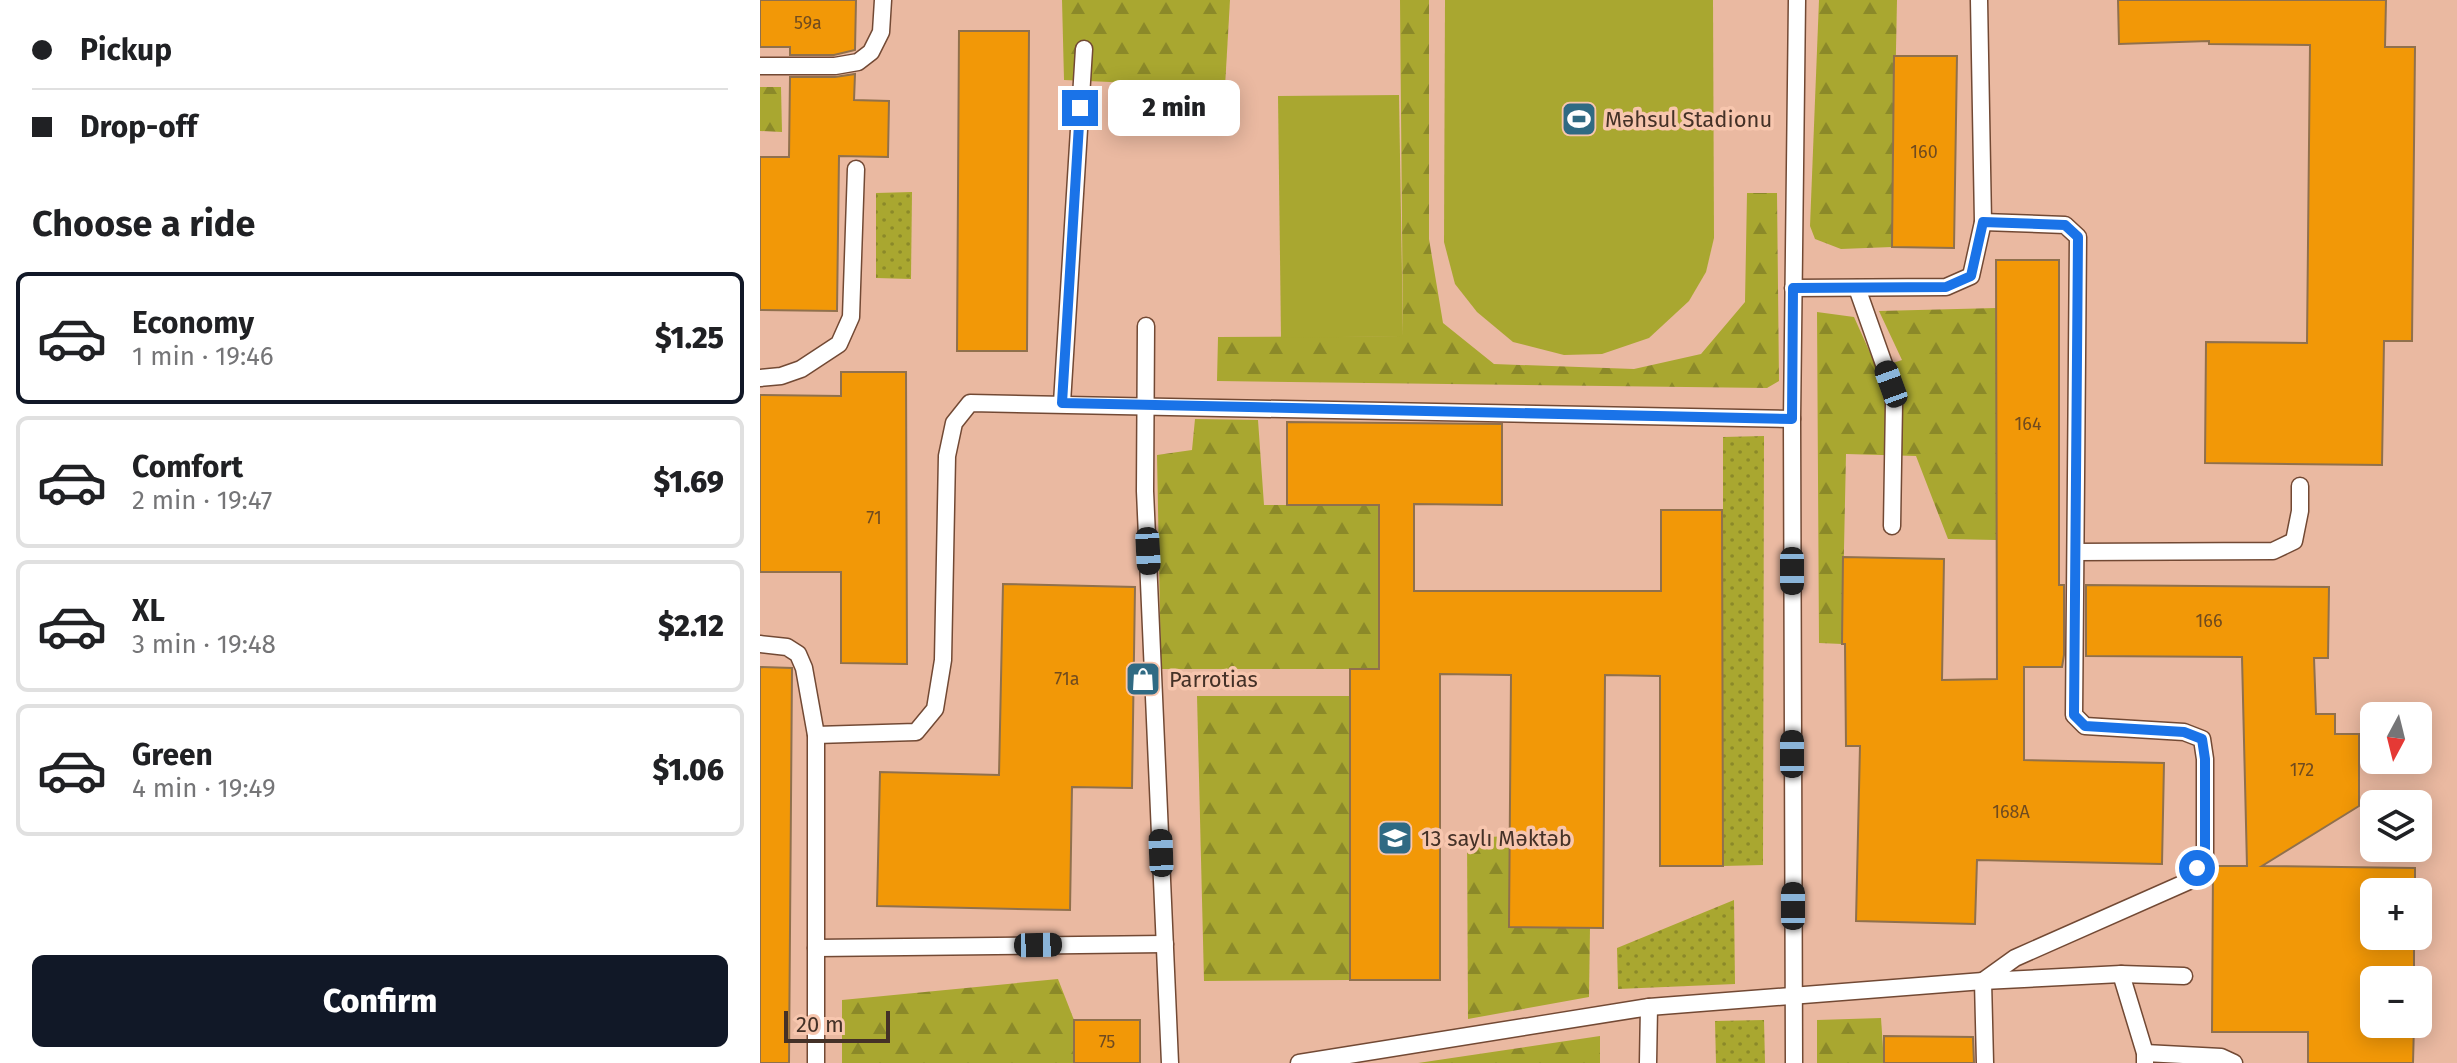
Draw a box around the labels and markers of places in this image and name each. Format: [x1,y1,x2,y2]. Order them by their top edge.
sports icon: Məhsul Stadionu [1560,100,1598,138]
place label: Məhsul Stadionu [1605,106,1772,133]
shop icon: Parrotias [1124,660,1162,698]
place label: Parrotias [1169,666,1258,693]
school or university icon: 13 saylı Məktəb [1376,819,1414,857]
place label: 13 saylı Məktəb [1421,825,1572,852]

